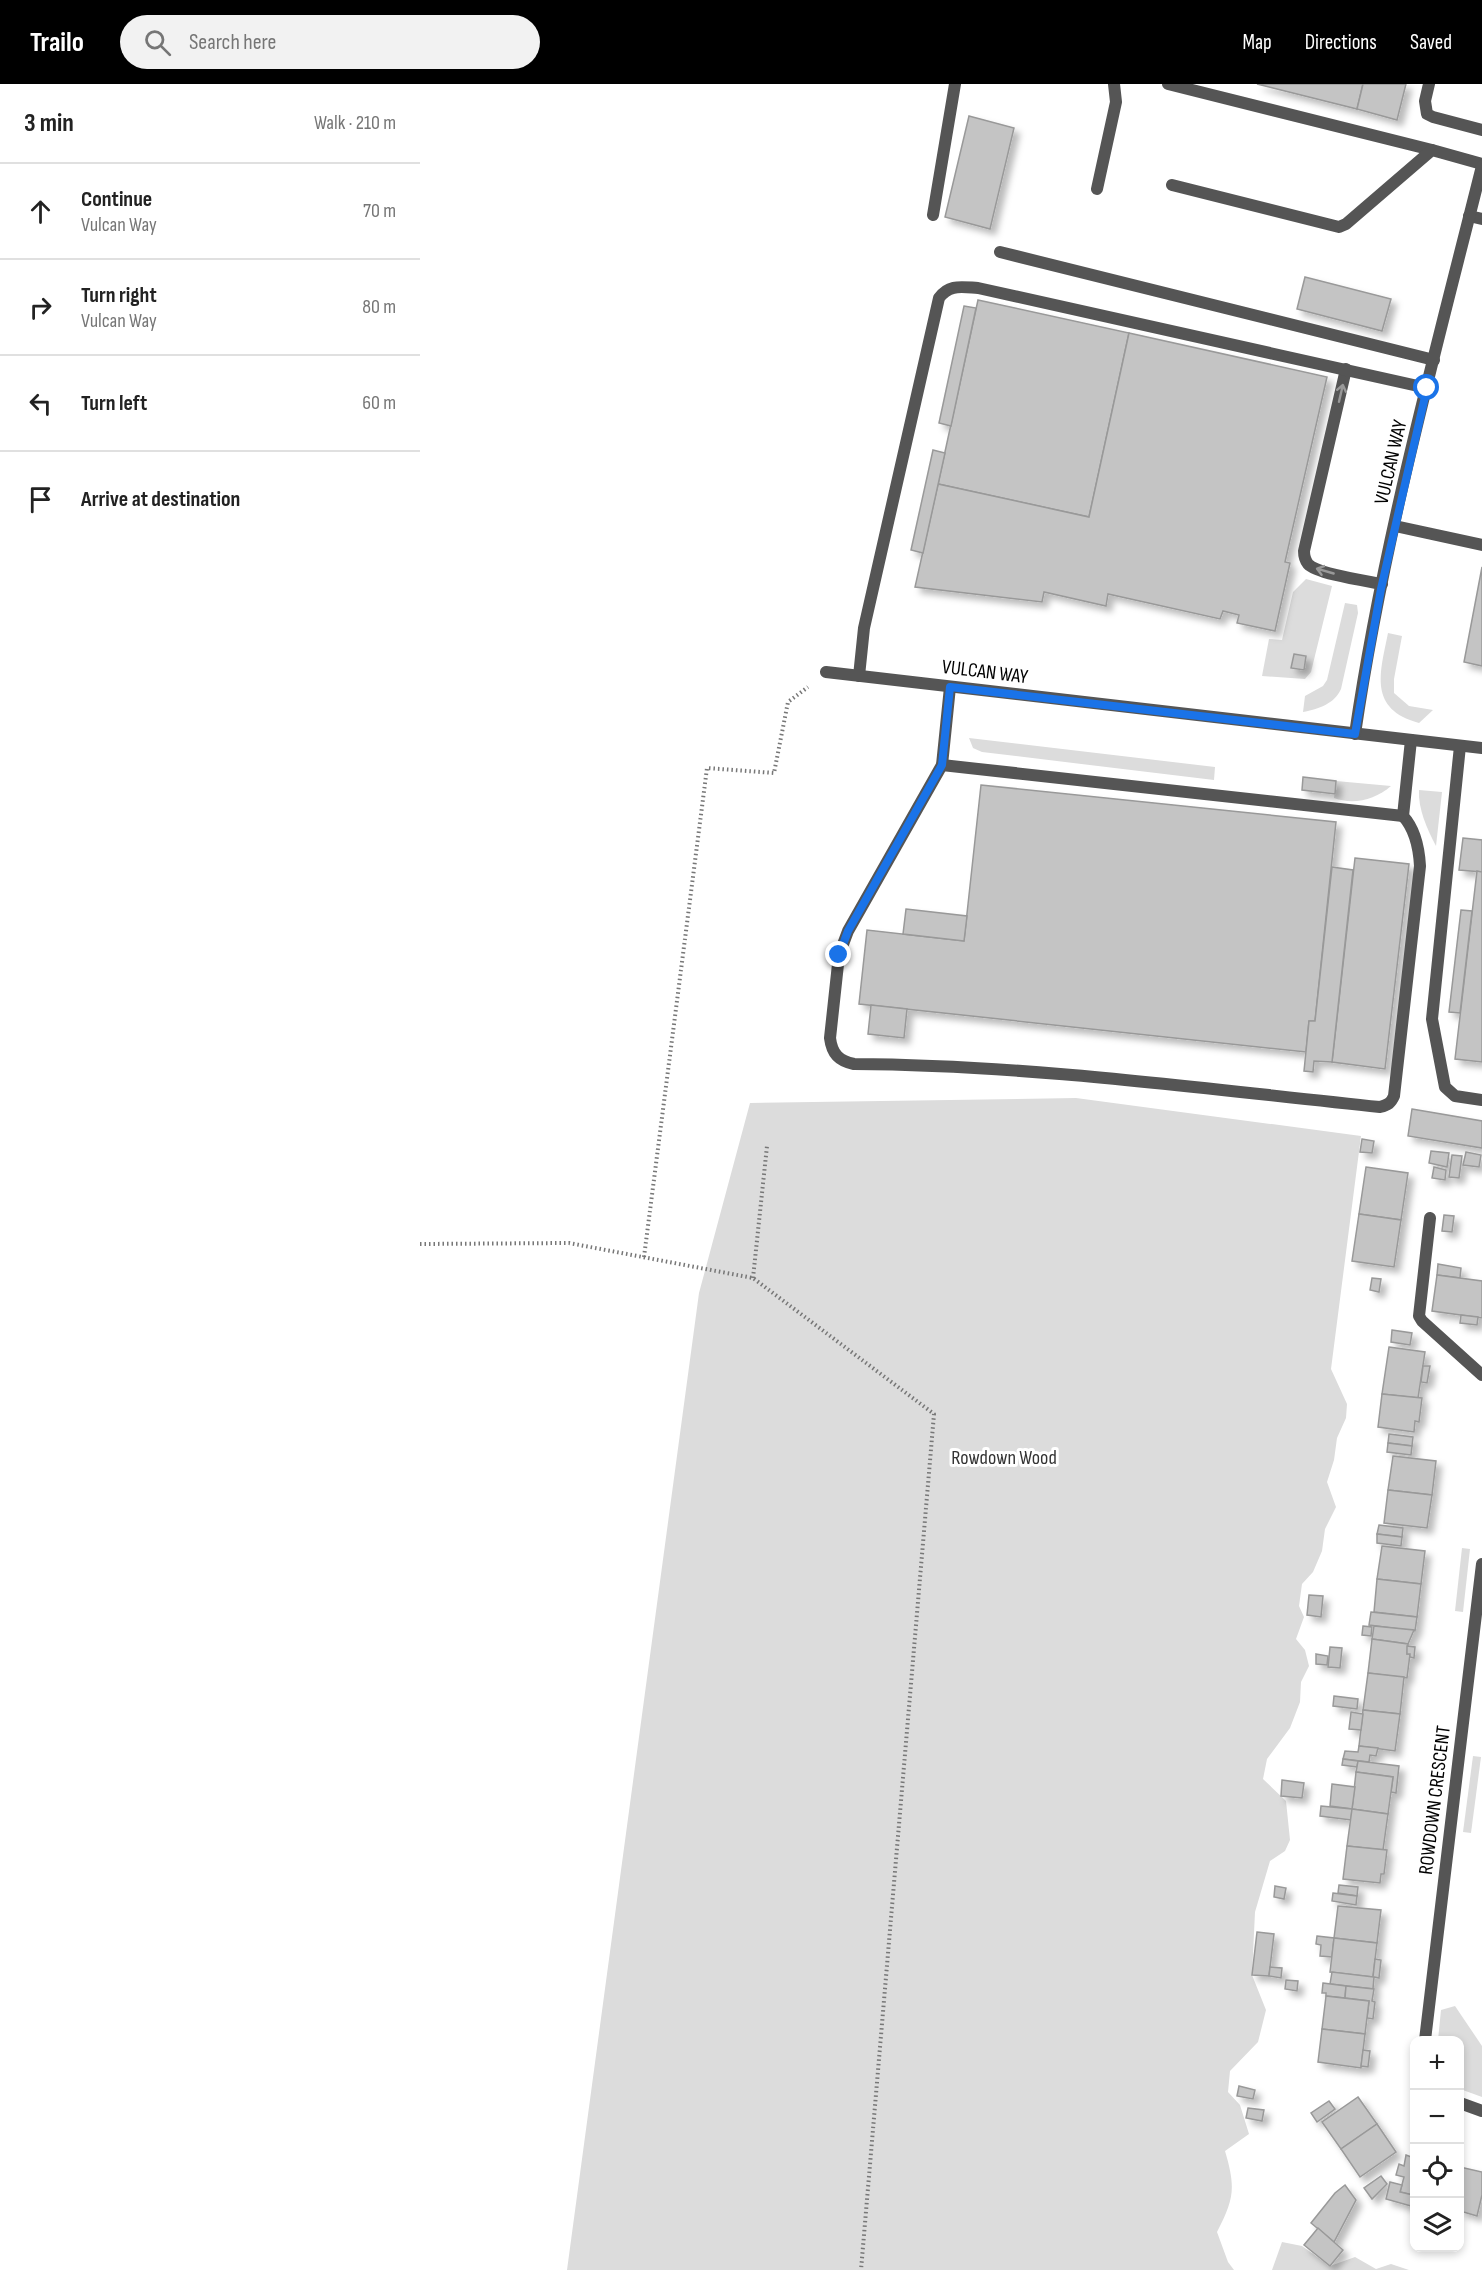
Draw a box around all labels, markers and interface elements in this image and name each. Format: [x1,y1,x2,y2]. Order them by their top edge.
search box [120,15,540,69]
text: Trailo [30,26,84,59]
icon: search [141,26,174,59]
text: Search here [189,29,276,56]
text: Map [1242,30,1272,55]
text: Directions [1305,30,1377,55]
text: Saved [1410,30,1452,55]
text: 3 min [24,108,74,139]
text: Walk · 210 m [314,111,396,135]
text: Continue [81,186,152,213]
icon: ahead [24,195,57,228]
text: 70 m [363,199,396,223]
text: Vulcan Way [81,213,157,237]
text: Turn right [81,282,157,309]
icon: right [24,291,57,324]
text: 80 m [362,295,396,319]
text: Vulcan Way [81,309,157,333]
route start [1413,374,1439,400]
one-way arrow [1335,384,1347,403]
icon: left [24,387,57,420]
text: Turn left [81,390,147,417]
text: 60 m [362,391,396,415]
street label: VULCAN WAY [1370,417,1413,507]
icon: arrive [24,483,57,516]
text: Arrive at destination [81,486,240,513]
one-way arrow [1316,565,1335,576]
street label: VULCAN WAY [941,655,1030,689]
route end [825,941,851,967]
park label: Rowdown Wood [951,1446,1057,1470]
street label: ROWDOWN CRESCENT [1414,1724,1456,1876]
map controls [1410,2036,1464,2252]
button: + [1410,2036,1464,2090]
button: − [1410,2090,1464,2144]
button: locate [1410,2144,1464,2198]
button: layers [1410,2198,1464,2252]

